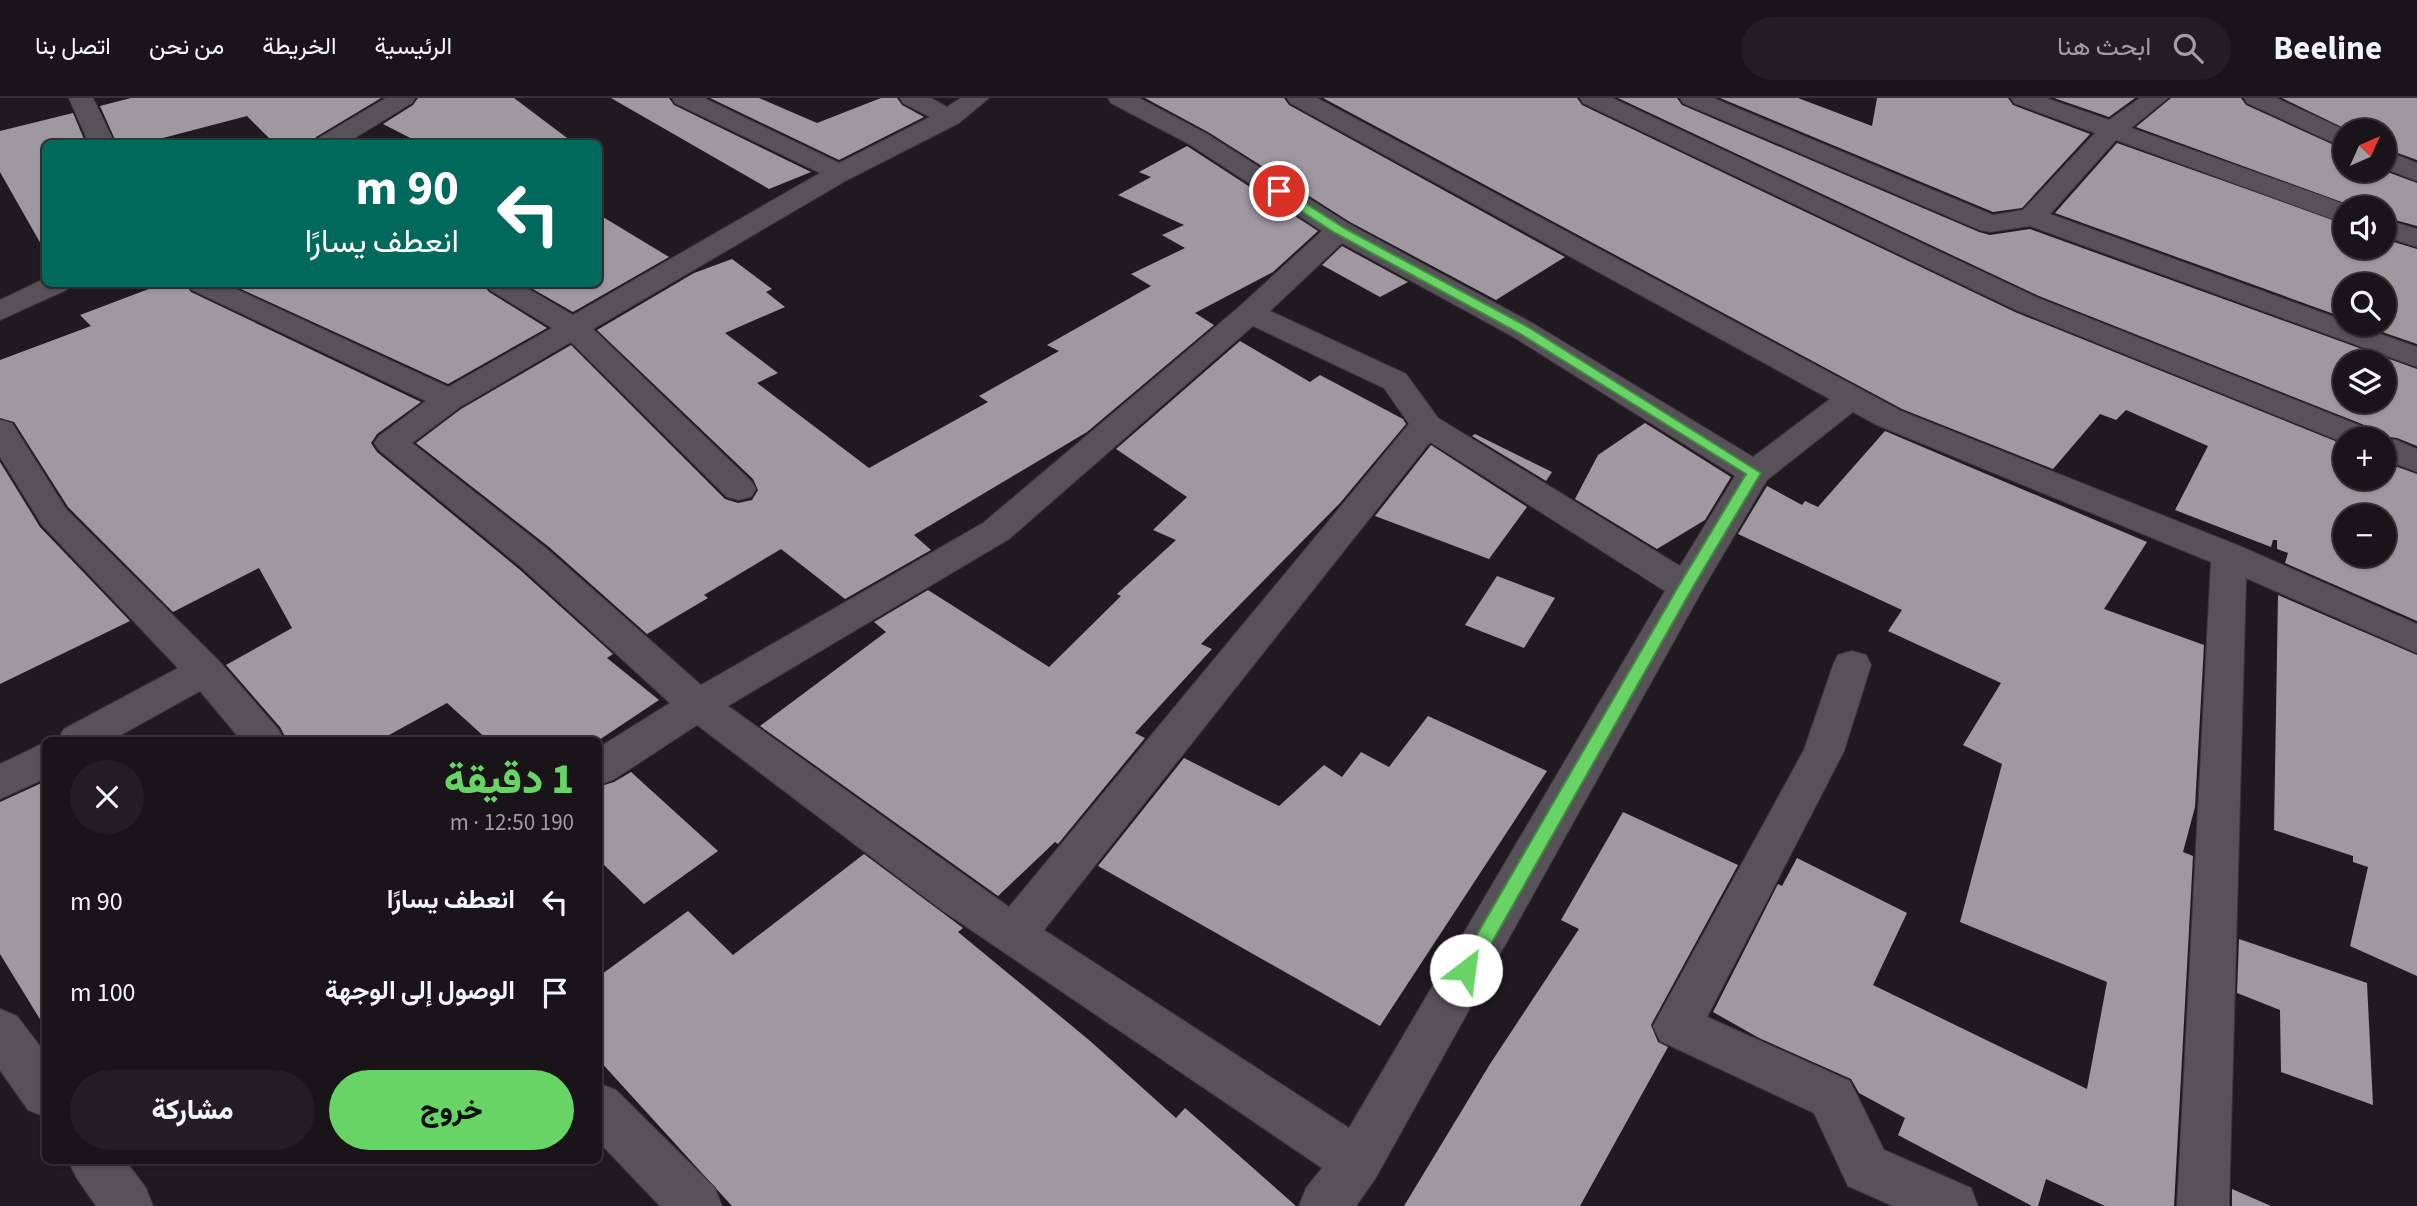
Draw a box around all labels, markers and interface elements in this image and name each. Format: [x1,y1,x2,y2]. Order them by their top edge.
search box [1741,17,2231,80]
text: Beeline [2273,25,2382,72]
text: ابحث هنا [2057,28,2151,65]
text: اتصل بنا [35,29,111,64]
text: من نحن [149,29,224,64]
text: الخريطة [262,29,337,64]
text: الرئيسية [375,29,452,64]
icon: search [2169,29,2207,67]
north arrow [2333,119,2396,182]
map controls [2333,119,2396,567]
text: 90 m [355,154,459,224]
pin [1249,161,1309,221]
icon: left [483,168,574,259]
icon: arrive [1260,172,1298,210]
button: sound [2333,196,2396,259]
text: انعطف يسارًا [305,219,459,265]
button: search [2333,273,2396,336]
button: layers [2333,350,2396,413]
button: + [2333,427,2396,490]
button: − [2333,504,2396,567]
text: 1 دقيقة [444,750,574,810]
button: close [70,760,144,834]
text: 190 m · 12:50 [450,806,574,839]
text: انعطف يسارًا [387,881,515,918]
text: 90 m [70,883,123,920]
icon: left [536,883,574,921]
position arrow [1429,933,1503,1007]
text: الوصول إلى الوجهة [325,972,515,1009]
text: 100 m [70,974,136,1011]
icon: arrive [536,974,574,1012]
button: مشاركة [70,1070,315,1150]
button: خروج [329,1070,574,1150]

